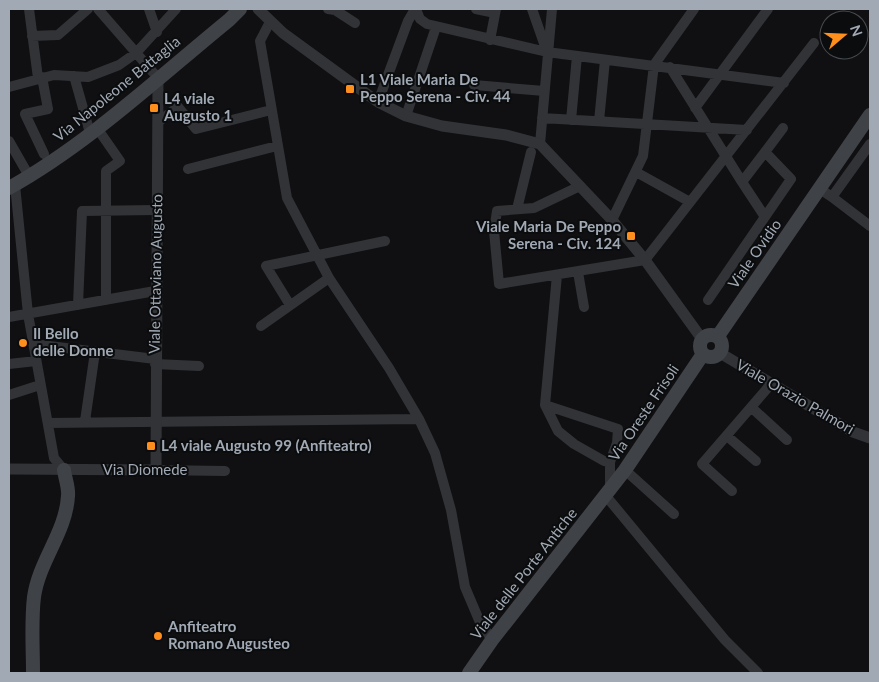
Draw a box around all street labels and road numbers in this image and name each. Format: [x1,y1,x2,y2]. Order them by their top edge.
street label: Via Napoleone Battaglia [49,32,183,145]
street label: Viale Ottaviano Augusto [145,194,165,354]
street label: Viale Ovidio [724,215,785,291]
street label: Viale Orazio Palmori [733,355,858,437]
street label: Via Oreste Frisoli [604,361,682,464]
street label: Via Diomede [103,460,188,478]
street label: Viale delle Porte Antiche [466,504,580,643]

